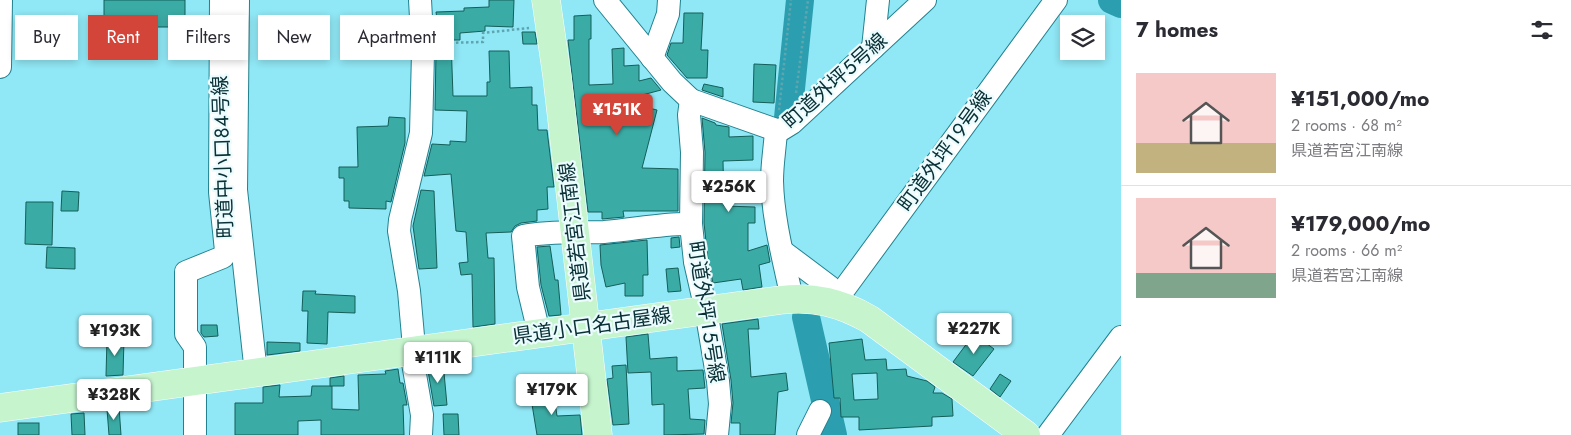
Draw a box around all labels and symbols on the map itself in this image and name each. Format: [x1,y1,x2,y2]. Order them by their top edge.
street label: 町道外坪５号線 [776,26,894,136]
street label: 町道中小口８４号線 [206,75,240,239]
street label: 町道外坪１９号線 [891,85,999,217]
pin: ¥151K [582,94,652,136]
street label: 県道若宮江南線 [552,161,598,303]
pin: ¥256K [694,170,764,213]
street label: 町道外坪１５号線 [680,239,732,385]
street label: 県道小口名古屋線 [511,301,673,351]
pin: ¥227K [939,312,1009,355]
pin: ¥193K [80,314,150,357]
pin: ¥111K [403,342,473,384]
pin: ¥179K [517,374,587,416]
pin: ¥328K [79,378,149,421]

